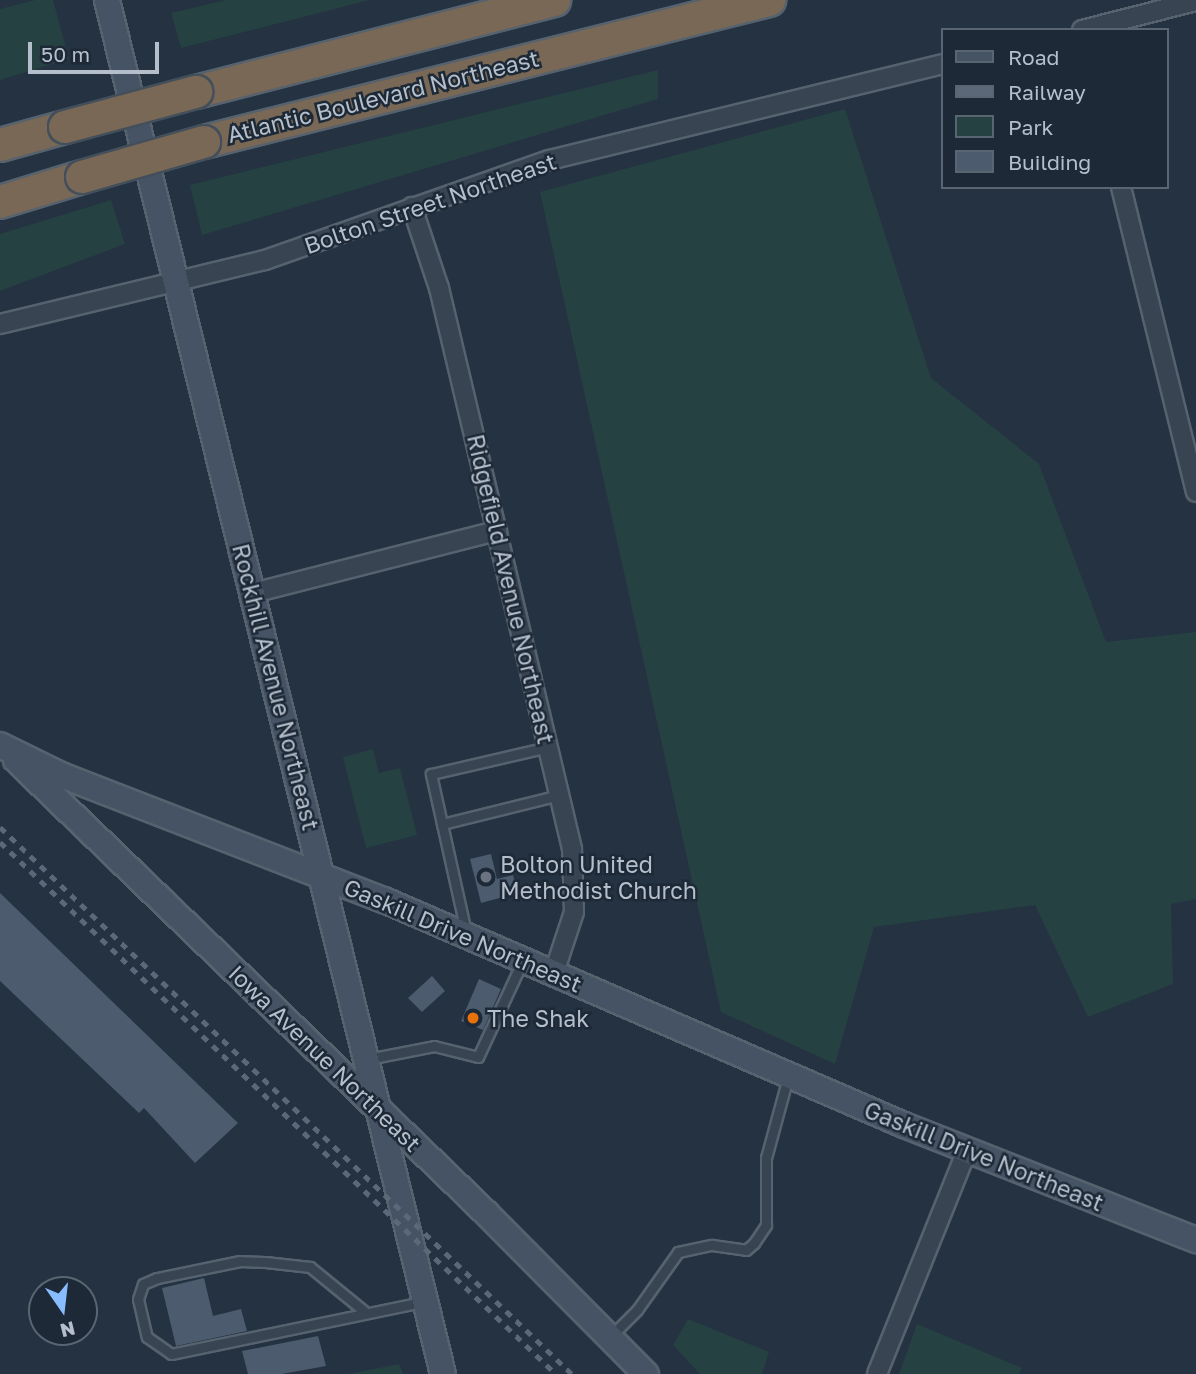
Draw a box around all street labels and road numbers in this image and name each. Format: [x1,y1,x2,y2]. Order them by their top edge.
street label: Atlantic Boulevard Northeast [224,44,542,148]
street label: Bolton Street Northeast [300,147,560,259]
street label: Ridgefield Avenue Northeast [462,432,560,746]
street label: Rockhill Avenue Northeast [227,541,325,833]
street label: Gaskill Drive Northeast [340,872,586,998]
street label: Iowa Avenue Northeast [223,959,427,1157]
street label: Gaskill Drive Northeast [860,1095,1108,1217]

